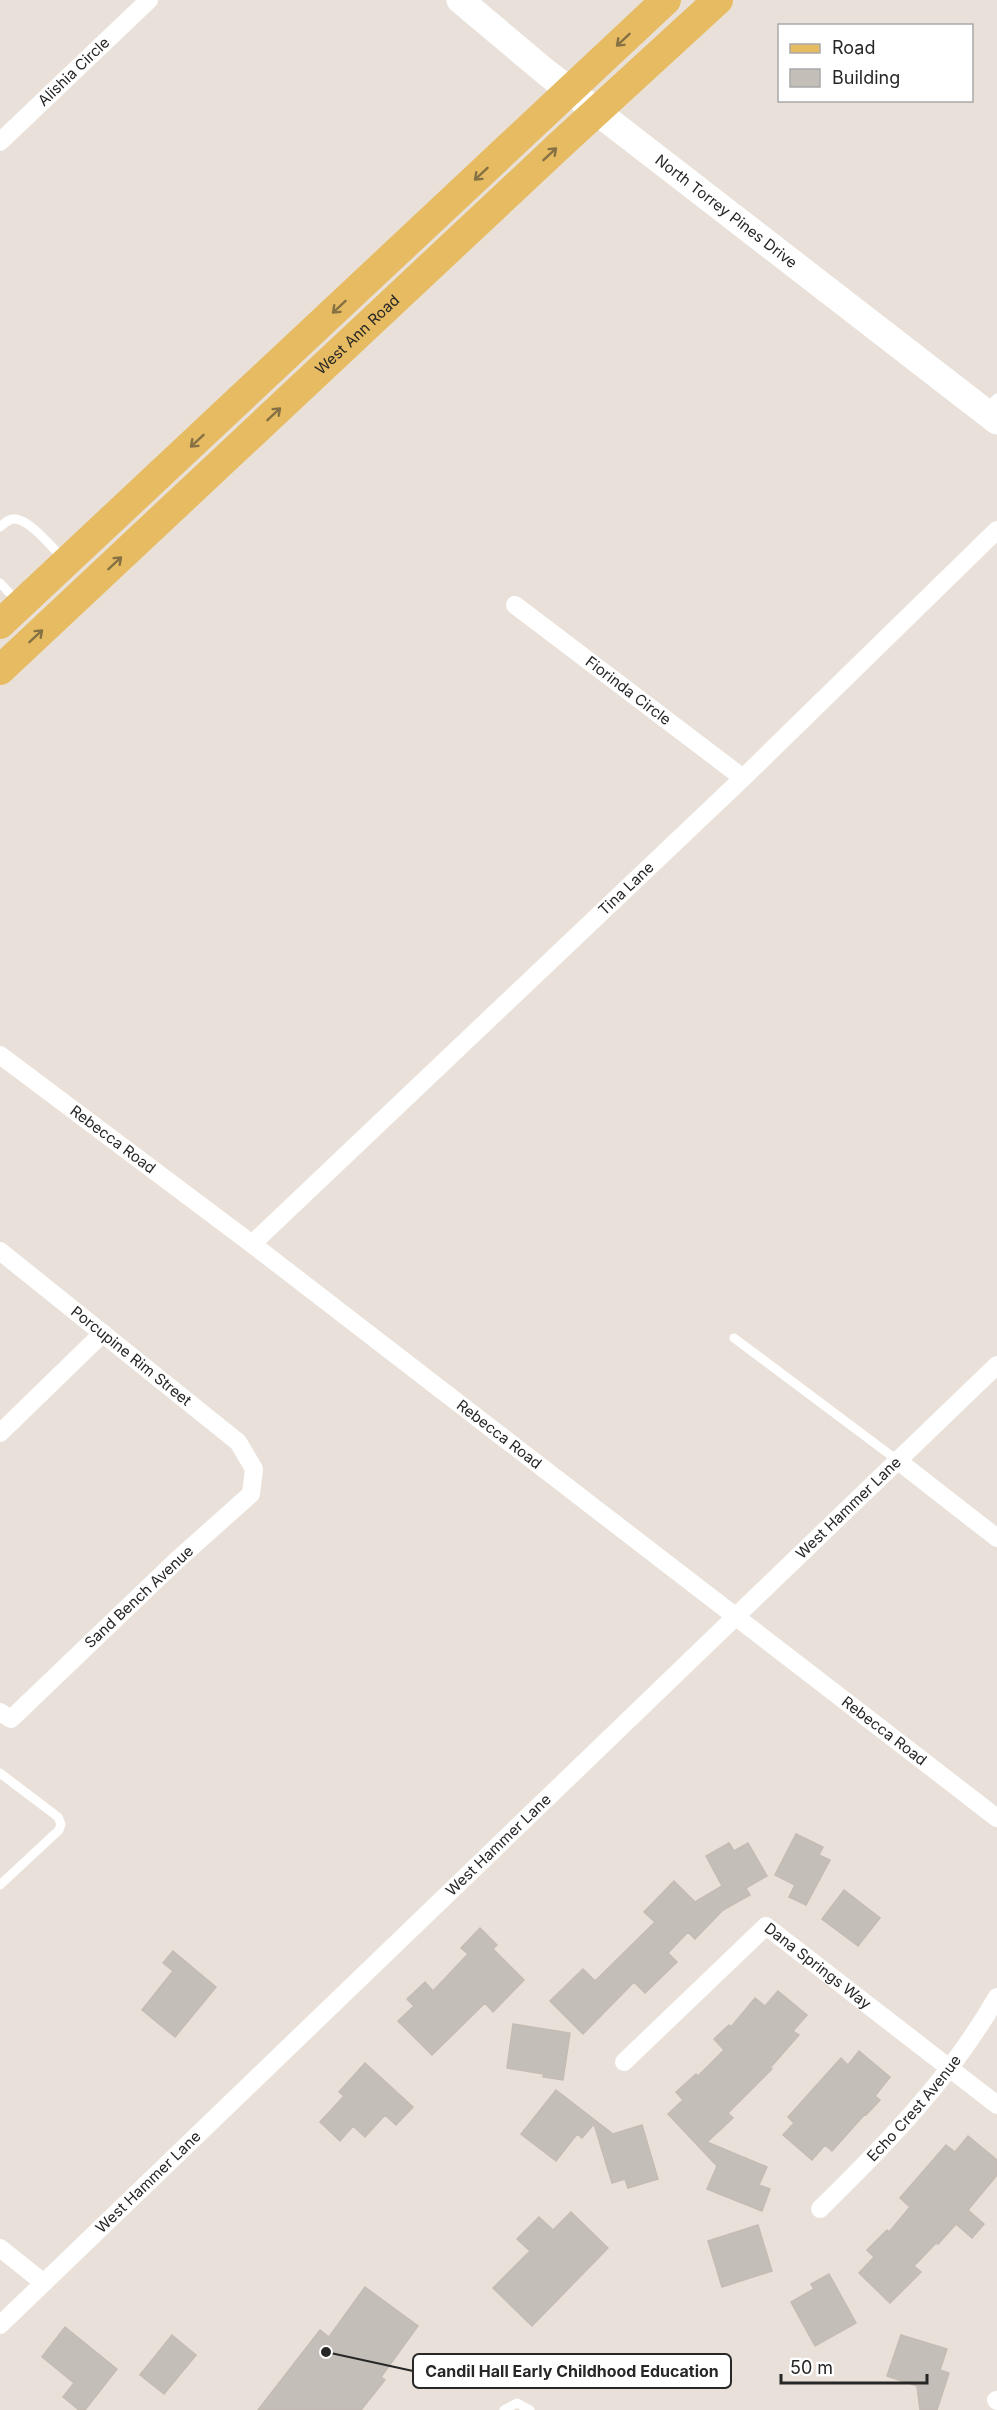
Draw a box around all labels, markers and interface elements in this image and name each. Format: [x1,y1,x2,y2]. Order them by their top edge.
legend [778,24,973,102]
street label: Alishia Circle [34,33,113,110]
one-way arrow [616,33,631,47]
text: Road [832,37,875,58]
text: Building [832,67,900,88]
one-way arrow [543,147,558,162]
street label: North Torrey Pines Drive [652,150,801,272]
one-way arrow [474,167,489,181]
street label: West Ann Road [311,290,403,378]
one-way arrow [332,300,347,314]
one-way arrow [267,407,282,421]
one-way arrow [189,433,204,448]
one-way arrow [107,556,122,570]
one-way arrow [28,629,43,643]
street label: Fiorinda Circle [582,652,675,729]
street label: Tina Lane [594,858,658,919]
street label: Rebecca Road [66,1101,160,1177]
street label: Porcupine Rim Street [67,1302,195,1410]
street label: Rebecca Road [453,1395,546,1473]
street label: West Hammer Lane [792,1453,905,1563]
street label: Sand Bench Avenue [80,1541,197,1652]
street label: Rebecca Road [838,1692,931,1769]
street label: West Hammer Lane [442,1790,555,1900]
street label: Dana Springs Way [761,1918,876,2013]
street label: Echo Crest Avenue [863,2051,965,2165]
street label: West Hammer Lane [91,2127,205,2237]
scale bar [781,2347,926,2385]
callout: Candil Hall Early Childhood Education [413,2354,731,2388]
text: 50 m [790,2357,833,2378]
text: Candil Hall Early Childhood Education [425,2361,719,2381]

